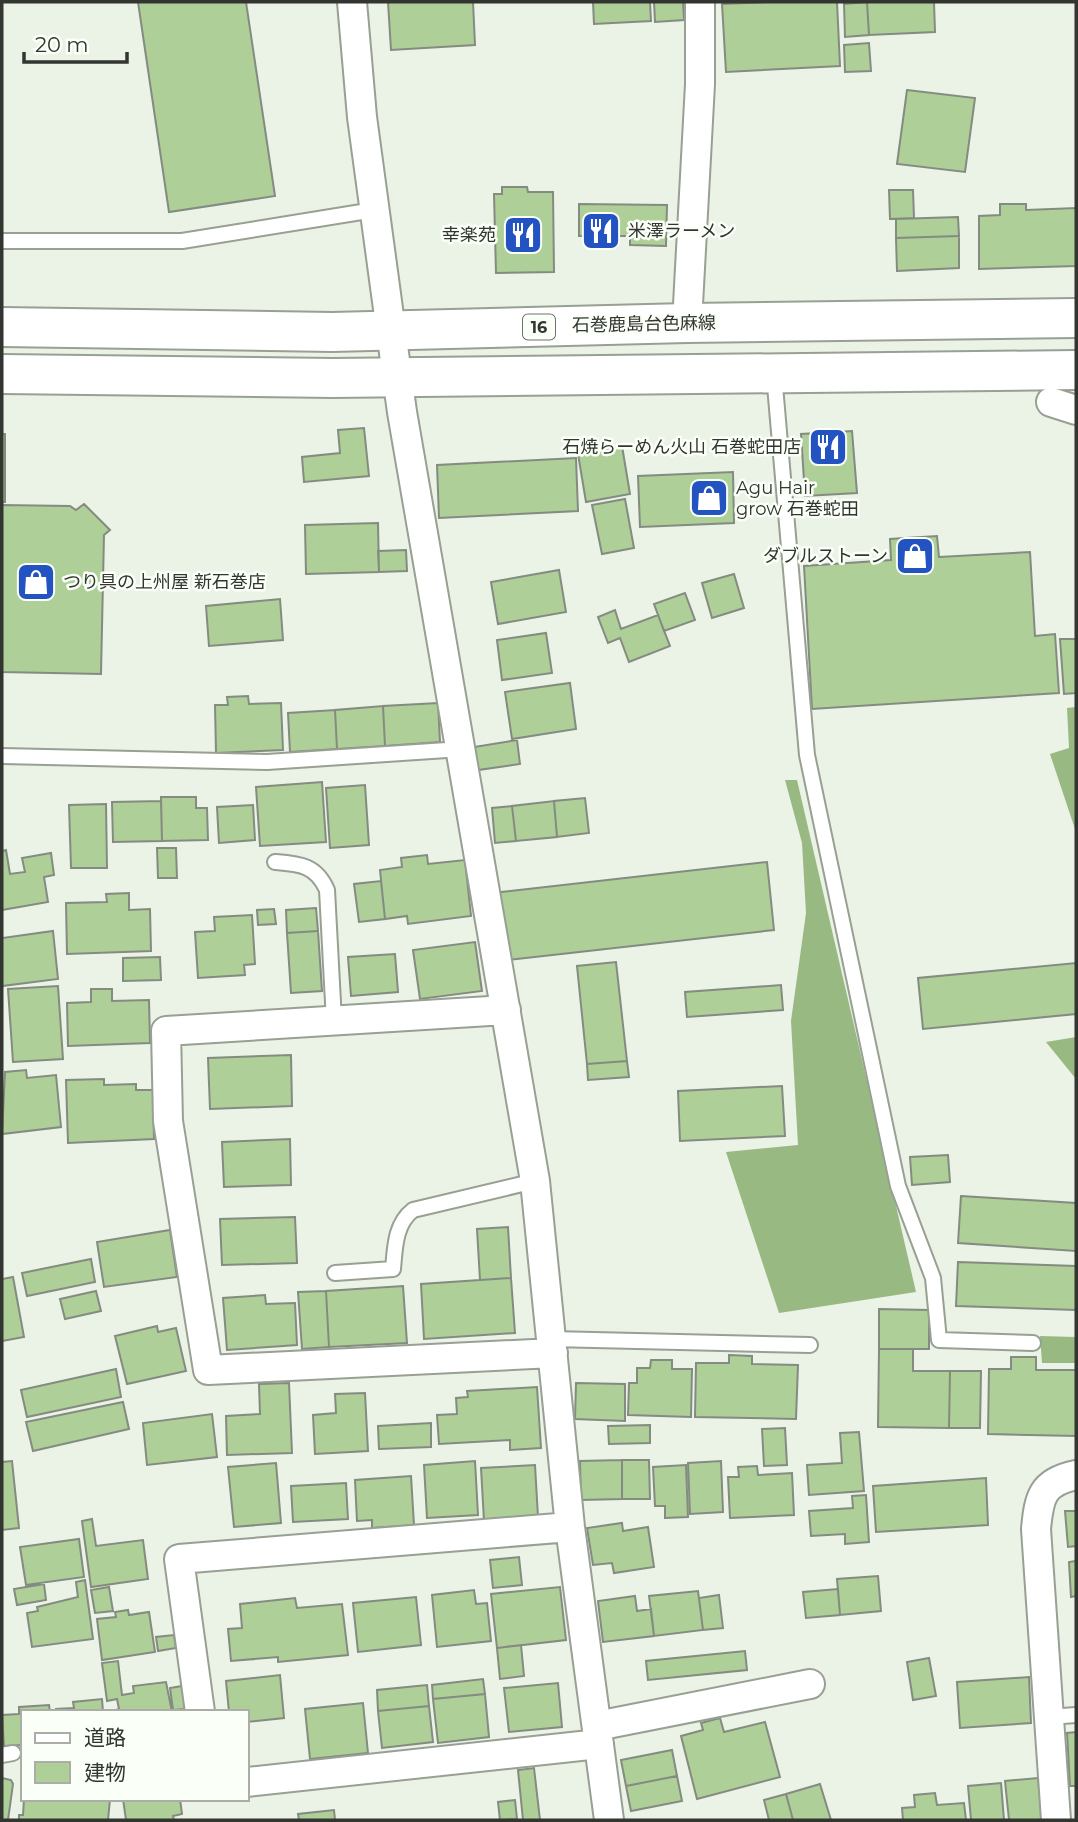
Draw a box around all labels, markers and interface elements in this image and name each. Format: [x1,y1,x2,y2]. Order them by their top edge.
scale bar [24,21,128,65]
text: 20 m [35,32,89,57]
restaurant icon: 米澤ラーメン [580,210,622,252]
restaurant icon: 幸楽苑 [502,214,544,256]
place label: 米澤ラーメン [628,220,735,242]
place label: 幸楽苑 [442,224,496,246]
street label: 石巻鹿島台色麻線 [572,312,716,336]
road number: 16 [523,314,555,340]
restaurant icon: 石焼らーめん火山 石巻蛇田店 [807,426,849,468]
place label: 石焼らーめん火山 石巻蛇田店 [562,436,801,458]
shop icon: Agu Hair grow 石巻蛇田 [688,477,730,519]
place label: Agu Hair grow 石巻蛇田 [736,477,859,520]
shop icon: ダブルストーン [894,535,936,577]
place label: ダブルストーン [763,545,888,567]
shop icon: つり具の上州屋 新石巻店 [15,561,57,603]
place label: つり具の上州屋 新石巻店 [63,571,266,593]
legend [21,1710,248,1801]
text: 道路 [84,1725,126,1750]
text: 建物 [84,1760,126,1785]

